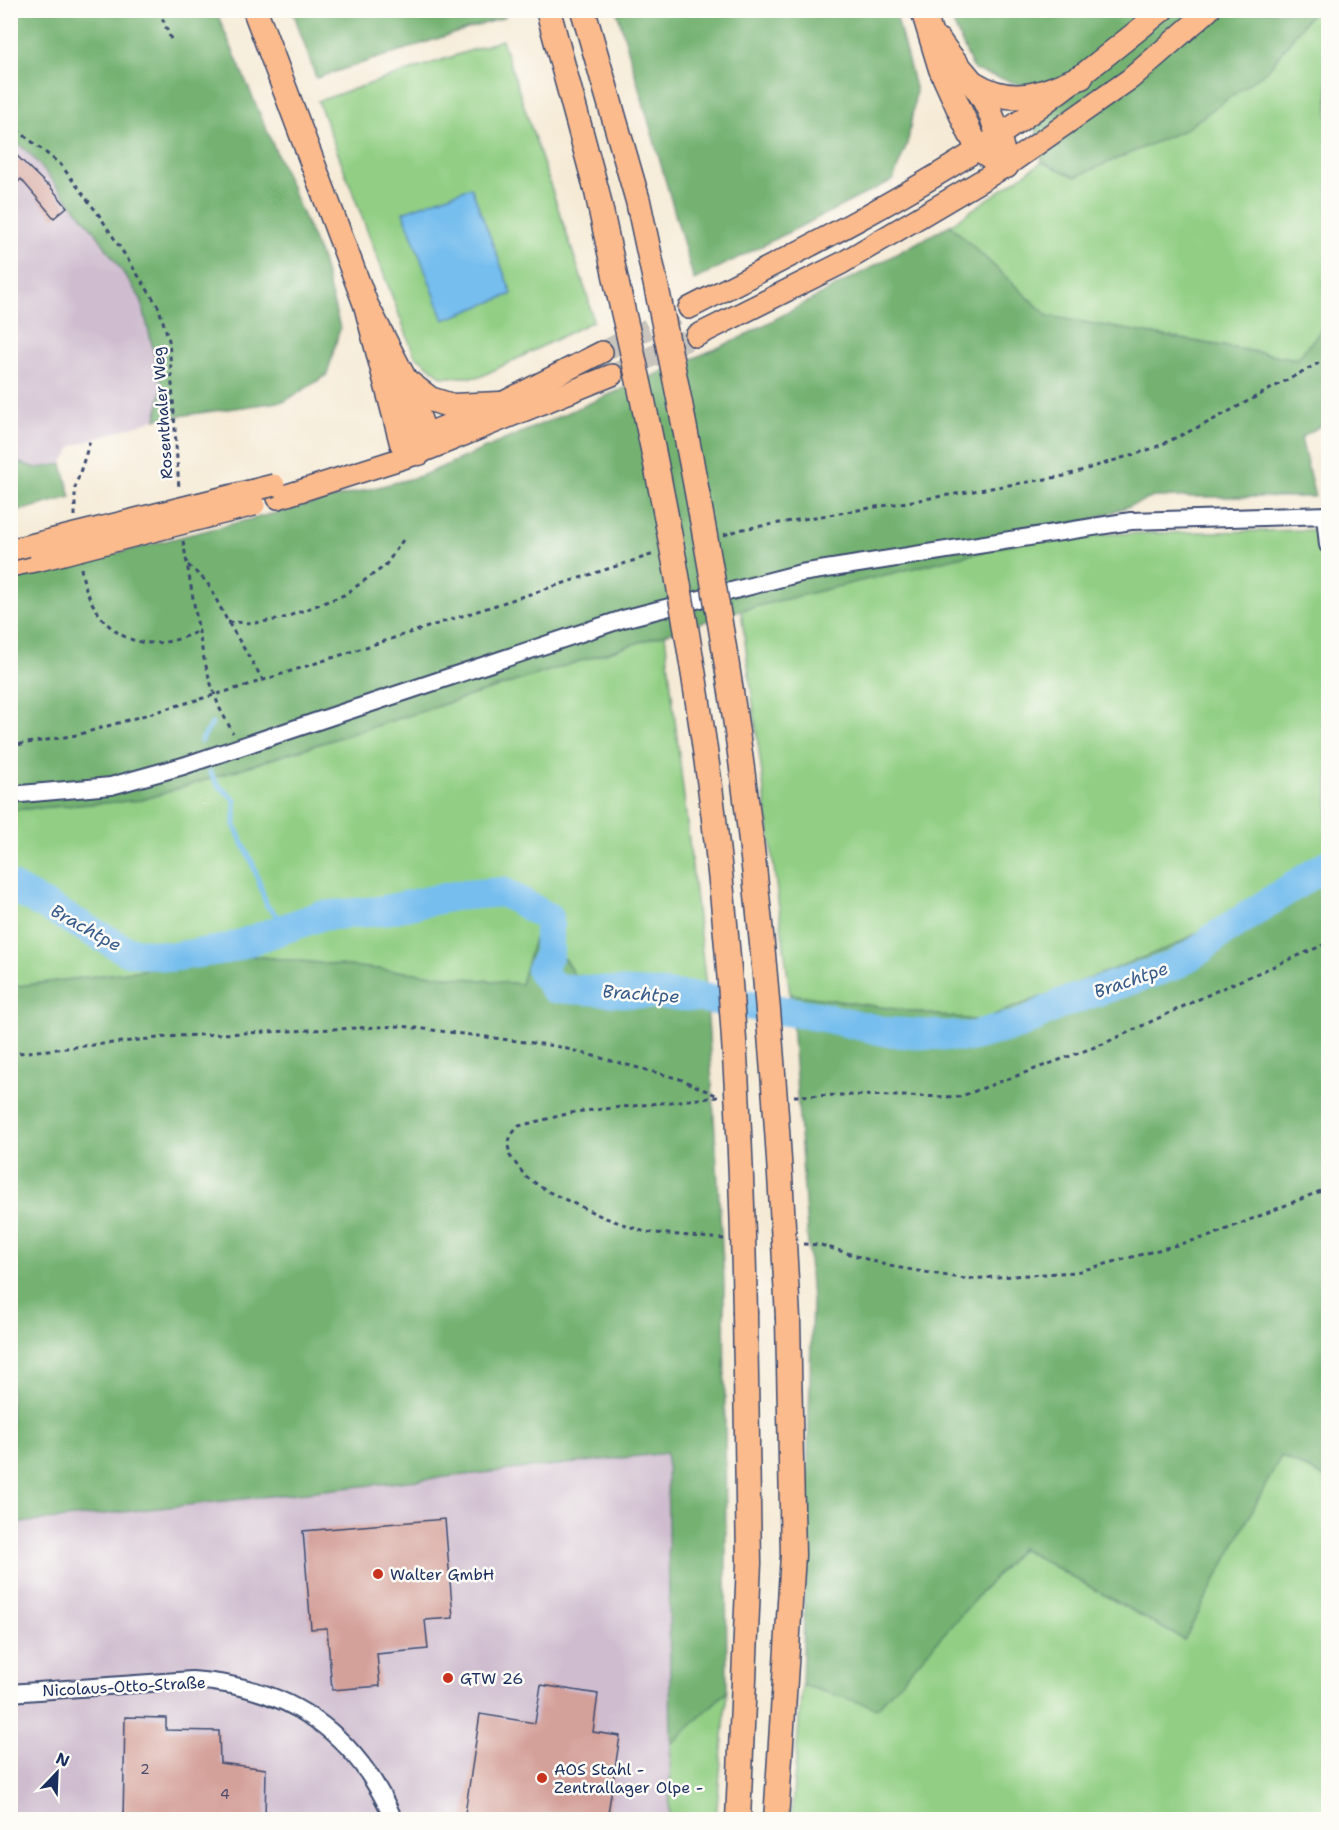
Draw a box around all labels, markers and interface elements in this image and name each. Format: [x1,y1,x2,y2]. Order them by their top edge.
street label: Rosenthaler Weg [147,346,178,480]
water label: Brachtpe [46,899,126,957]
water label: Brachtpe [1091,956,1171,1004]
water label: Brachtpe [602,979,680,1009]
place label: Walter GmbH [390,1564,495,1585]
marker: Walter GmbH [371,1567,385,1581]
place label: GTW 26 [460,1668,523,1689]
marker: GTW 26 [441,1671,455,1685]
street label: Nicolaus-Otto-Straße [42,1672,206,1701]
north arrow [27,1743,87,1803]
text: N [53,1748,73,1772]
place label: AOS Stahl - Zentrallager Olpe - [554,1759,703,1798]
house number: 2 [140,1760,150,1778]
marker: AOS Stahl - Zentrallager Olpe - [535,1771,549,1785]
house number: 4 [220,1785,230,1803]

